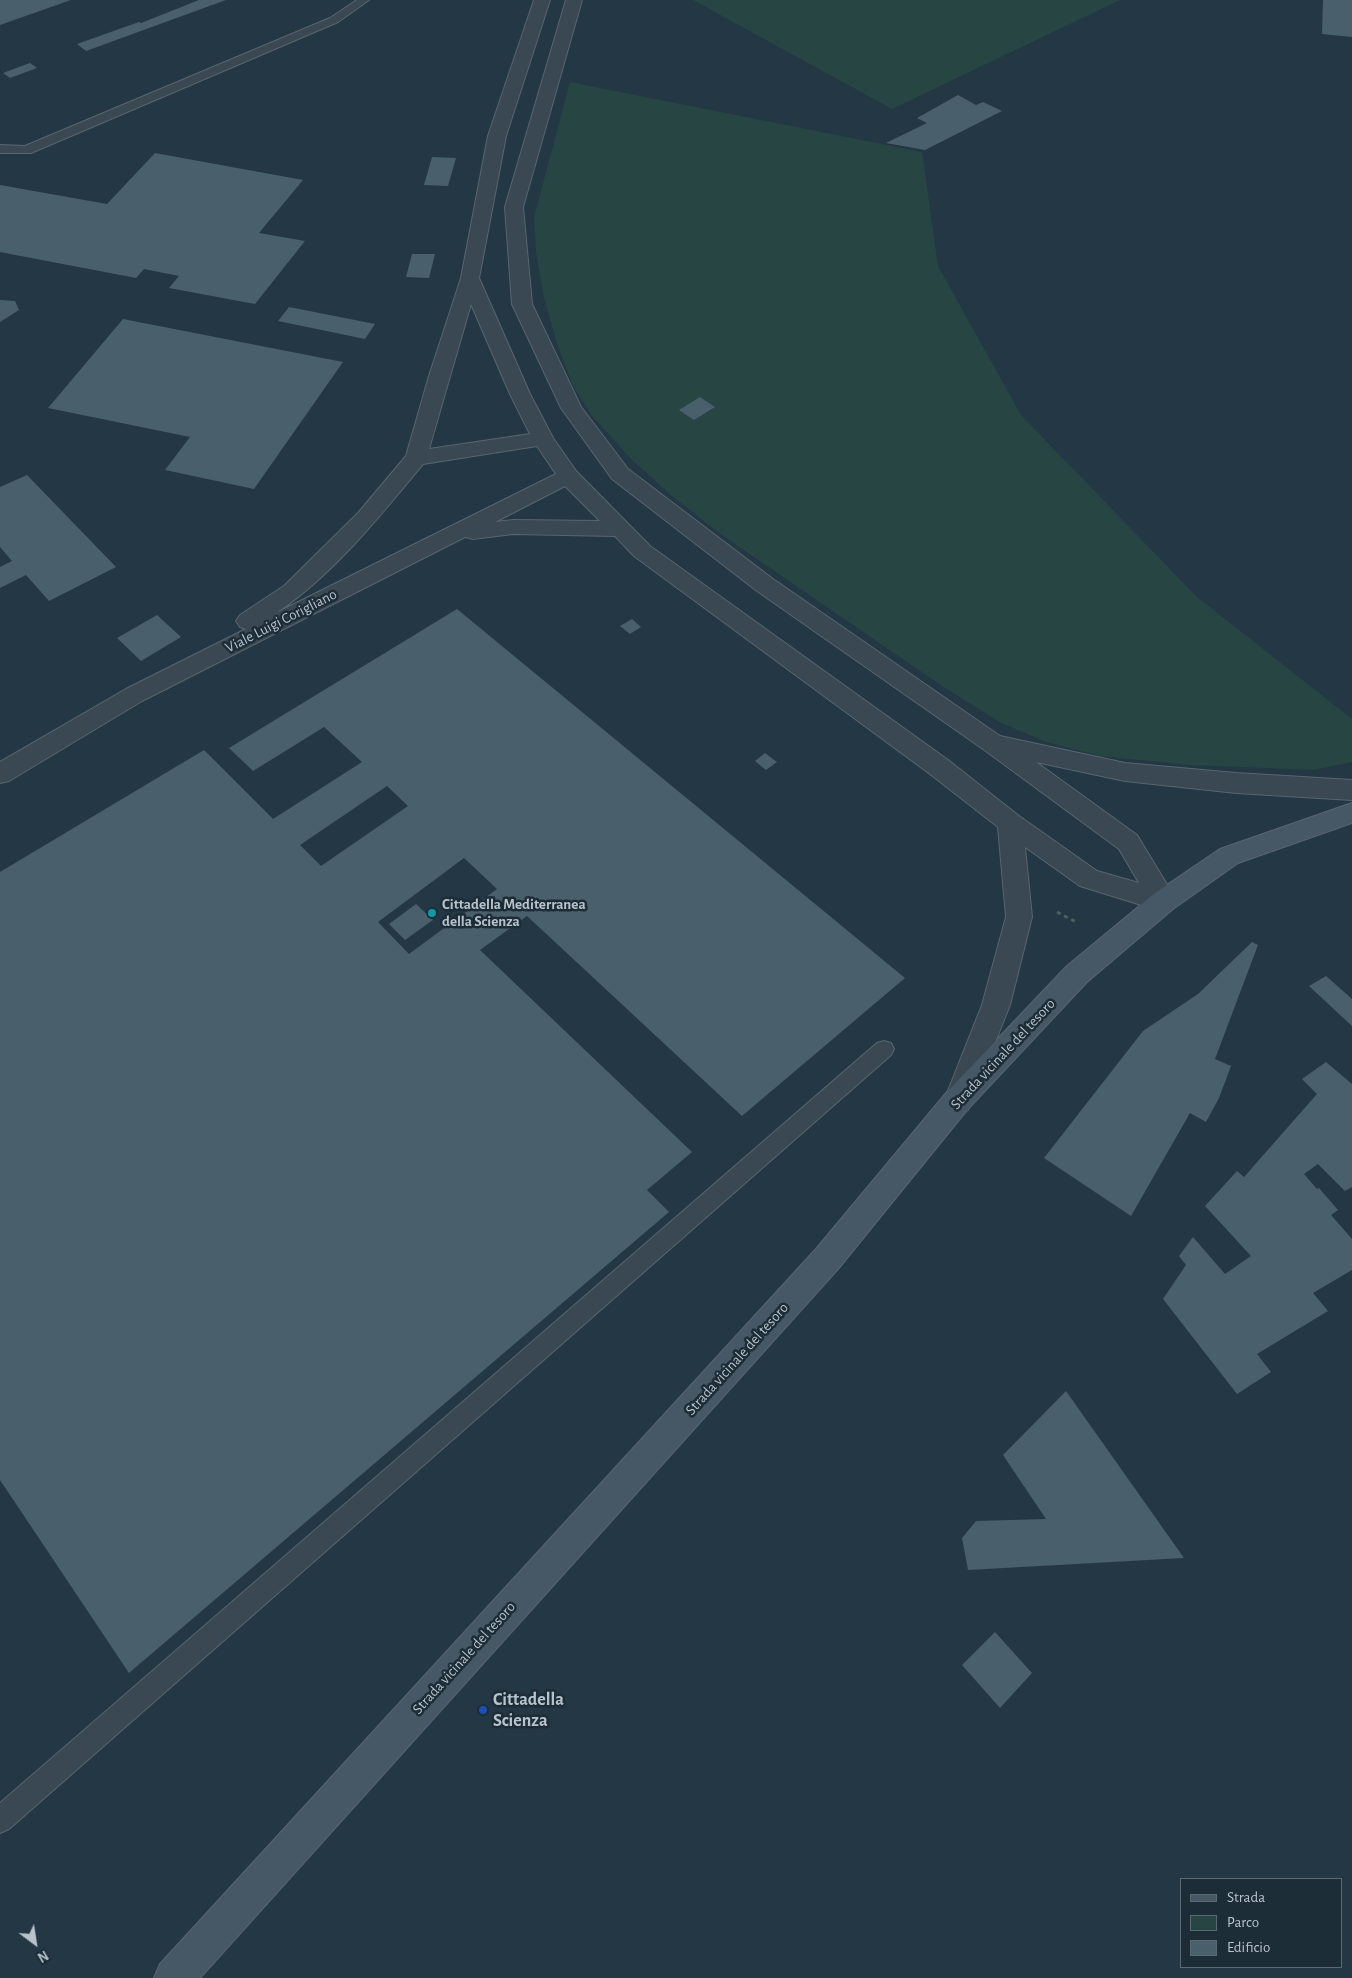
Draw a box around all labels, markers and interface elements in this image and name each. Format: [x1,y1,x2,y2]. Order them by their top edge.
street label: Viale Luigi Corigliano [222,585,340,657]
place label: Cittadella Mediterranea della Scienza [442,895,586,930]
marker: Cittadella Mediterranea della Scienza [426,907,438,919]
street label: Strada vicinale del tesoro [947,995,1059,1113]
street label: Strada vicinale del tesoro [682,1299,792,1419]
street label: Strada vicinale del tesoro [409,1598,519,1718]
place label: Cittadella Scienza [493,1689,564,1732]
marker: Cittadella Scienza [477,1704,489,1716]
legend [1180,1878,1342,1968]
text: Strada [1227,1890,1265,1905]
text: Parco [1227,1915,1259,1930]
north arrow [10,1918,60,1968]
text: Edificio [1227,1940,1270,1955]
text: N [35,1947,51,1964]

